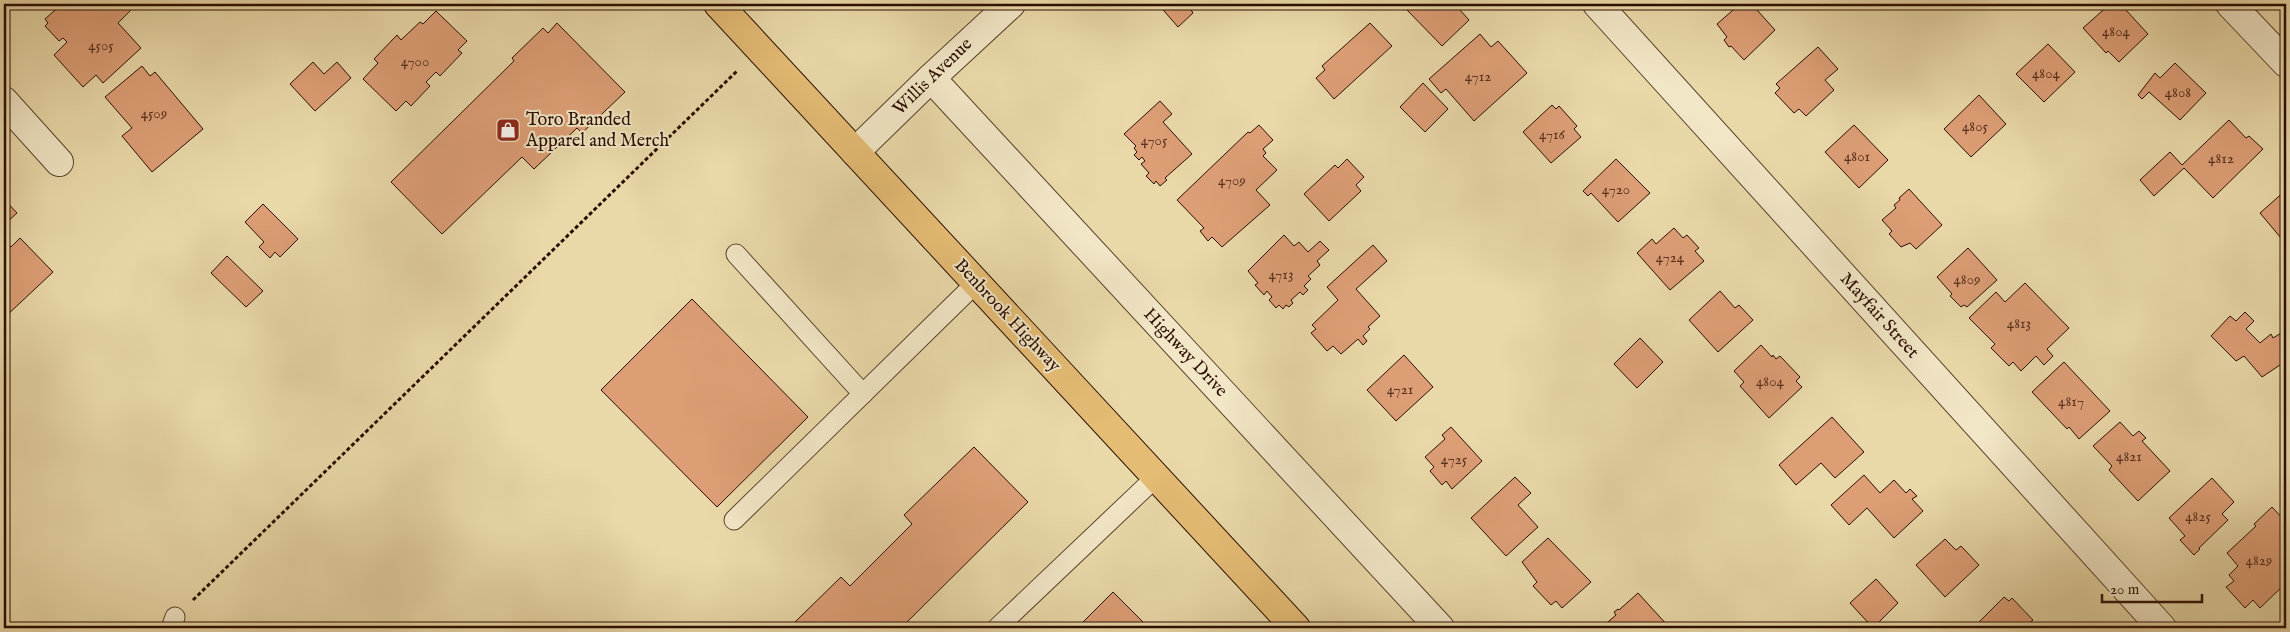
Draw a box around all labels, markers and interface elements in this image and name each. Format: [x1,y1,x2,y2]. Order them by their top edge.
house number: 4804 [2102,22,2131,41]
street label: Willis Avenue [888,33,978,121]
house number: 4505 [88,36,114,55]
house number: 4700 [401,52,429,71]
house number: 4804 [2032,64,2061,83]
house number: 4712 [1465,67,1491,86]
house number: 4808 [2165,83,2191,102]
house number: 4509 [141,104,167,123]
place label: Toro Branded Apparel and Merch [525,109,669,153]
shop icon: Toro Branded Apparel and Merch [495,117,521,143]
house number: 4805 [1962,117,1989,136]
house number: 4716 [1539,125,1566,144]
house number: 4705 [1141,131,1168,150]
house number: 4801 [1844,147,1870,166]
house number: 4812 [2208,149,2234,168]
house number: 4709 [1218,171,1246,190]
house number: 4720 [1602,180,1630,199]
house number: 4724 [1656,248,1685,267]
street label: Benbrook Highway [949,255,1065,377]
house number: 4713 [1268,265,1294,284]
street label: Mayfair Street [1834,268,1924,364]
house number: 4809 [1953,270,1981,289]
street label: Highway Drive [1138,304,1232,402]
house number: 4813 [2007,314,2031,333]
house number: 4804 [1756,372,1785,391]
house number: 4721 [1387,380,1413,399]
house number: 4817 [2058,392,2084,411]
house number: 4821 [2116,447,2142,466]
house number: 4725 [1441,450,1468,469]
house number: 4825 [2185,507,2211,526]
house number: 4829 [2246,551,2272,570]
scale bar [2102,572,2202,604]
text: 20 m [2110,580,2140,599]

